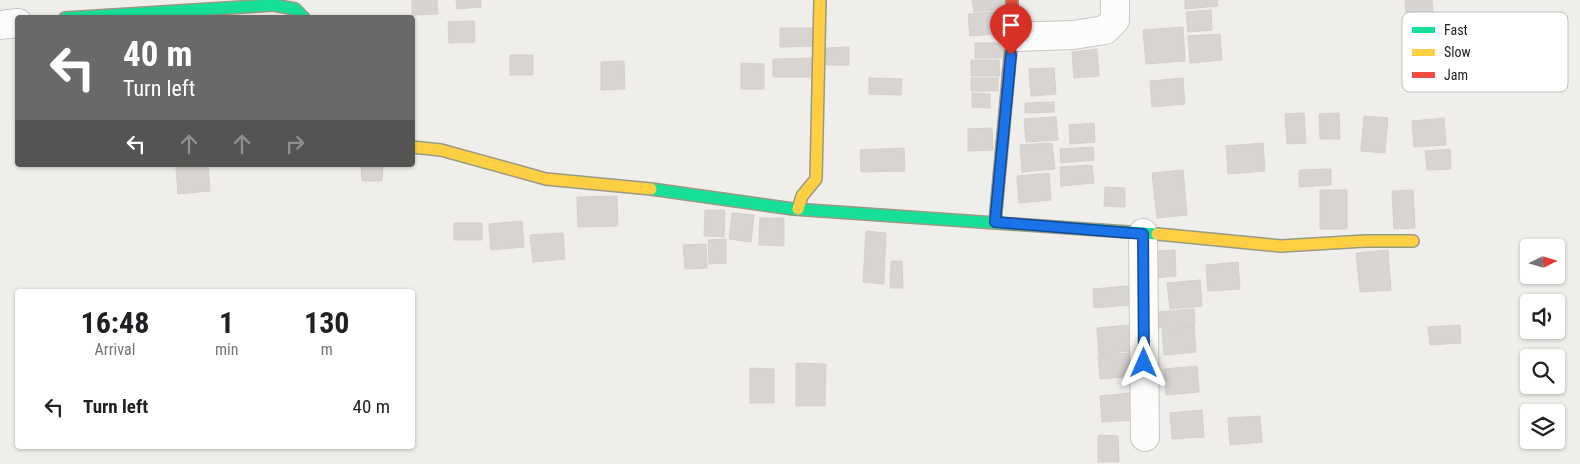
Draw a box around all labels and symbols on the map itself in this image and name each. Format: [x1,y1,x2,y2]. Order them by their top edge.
pin [990,4,1032,55]
legend [1402,12,1568,92]
text: Fast [1444,22,1468,38]
text: Slow [1444,44,1471,60]
text: Jam [1444,67,1468,83]
north arrow [1520,239,1565,284]
position arrow [1117,336,1169,388]

